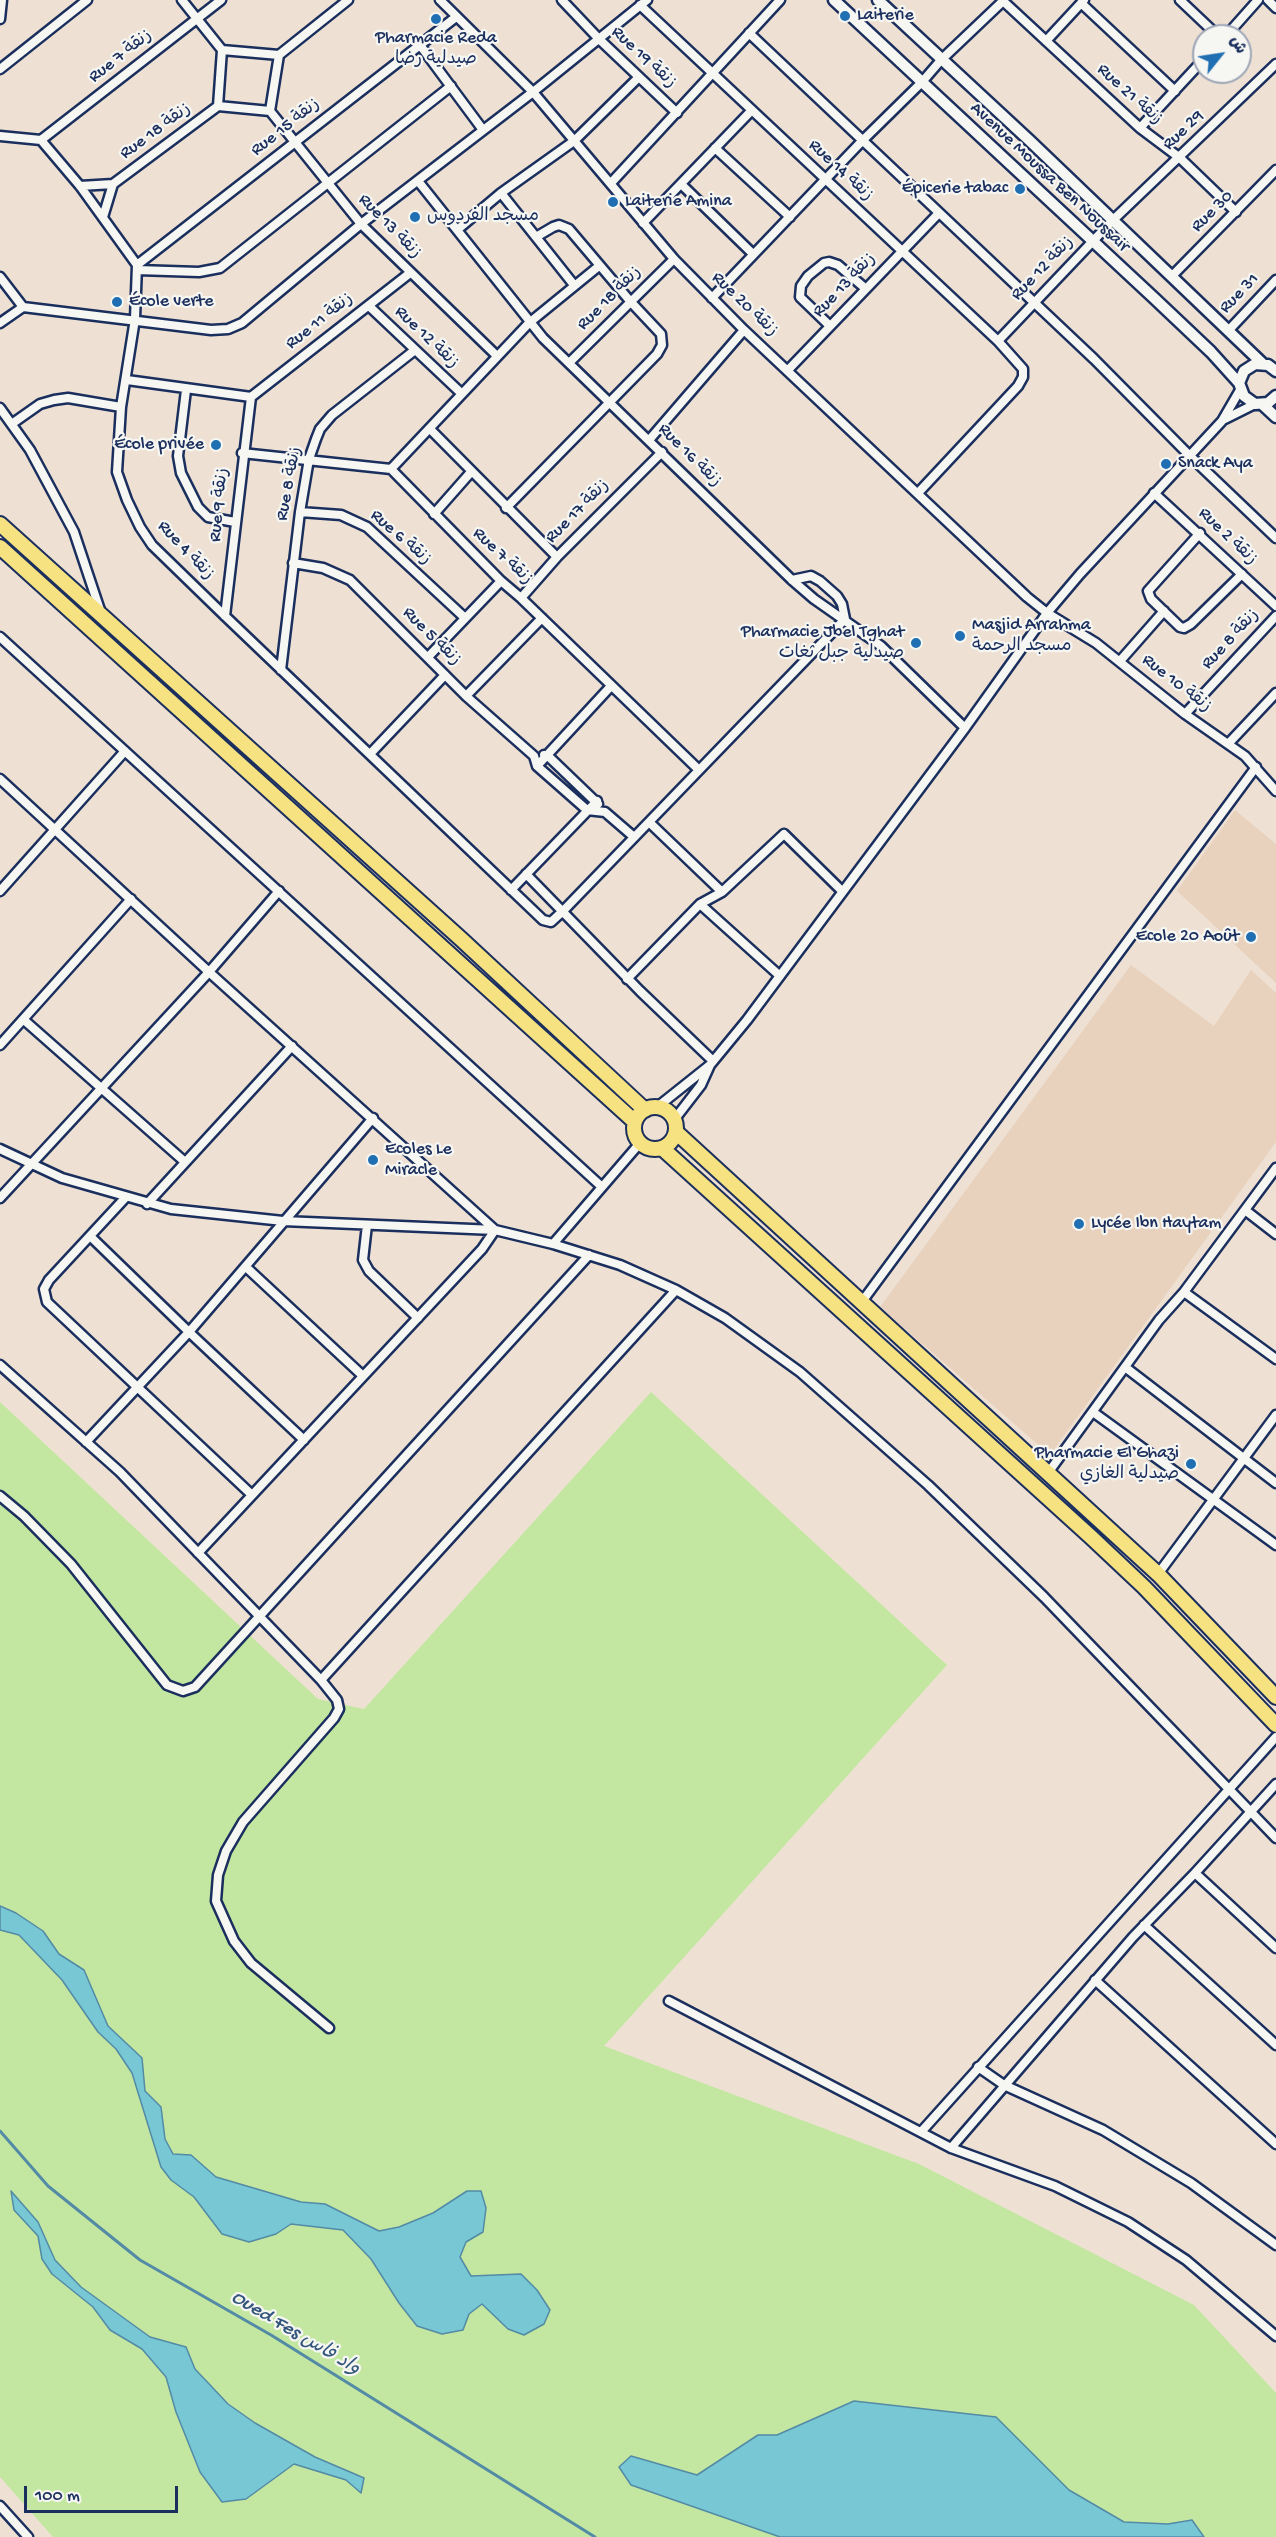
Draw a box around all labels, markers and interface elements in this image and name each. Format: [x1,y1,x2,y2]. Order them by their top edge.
place label: Laiterie [857,5,914,27]
marker: Laiterie [838,9,852,23]
marker: Pharmacie Reda صيدلية رضا [429,12,443,26]
street label: Rue 19 زنقة [606,22,680,94]
north arrow [1192,24,1252,84]
street label: Rue 7 زنقة [85,26,157,88]
place label: Pharmacie Reda صيدلية رضا [375,28,497,70]
text: ش [1224,33,1249,58]
street label: Rue 21 زنقة [1092,60,1166,130]
street label: Rue 15 زنقة [247,94,325,162]
street label: Avenue Moussa Ben Noussair [965,98,1133,258]
street label: Rue 18 زنقة [116,99,196,165]
street label: Rue 29 [1159,106,1209,156]
street label: Rue 14 زنقة [803,135,877,207]
place label: Épicerie tabac [902,178,1008,200]
marker: Épicerie tabac [1013,182,1027,196]
street label: Rue 30 [1187,186,1239,238]
street label: Rue 13 زنقة [353,190,425,264]
place label: Laiterie Amina [625,191,732,213]
marker: Laiterie Amina [606,195,620,209]
place label: مسجد الفردوس [427,206,539,228]
marker: مسجد الفردوس [408,210,422,224]
street label: Rue 12 زنقة [1007,232,1079,306]
street label: Rue 13 زنقة [809,249,881,323]
street label: Rue 18 زنقة [573,262,647,336]
street label: Rue 20 زنقة [706,268,782,342]
street label: Rue 31 [1216,269,1264,319]
street label: Rue 11 زنقة [282,289,358,355]
place label: École verte [129,291,213,313]
marker: École verte [110,295,124,309]
street label: Rue 12 زنقة [389,302,463,374]
street label: Rue 16 زنقة [653,420,725,492]
place label: École privée [114,434,204,456]
marker: École privée [209,438,223,452]
street label: Rue 8 زنقة [272,445,308,523]
place label: Snack Aya [1178,453,1253,475]
marker: Snack Aya [1159,457,1173,471]
street label: Rue 9 زنقة [205,467,235,543]
street label: Rue 17 زنقة [541,475,615,549]
street label: Rue 2 زنقة [1193,504,1261,570]
street label: Rue 6 زنقة [365,505,435,571]
street label: Rue 4 زنقة [152,517,218,585]
street label: Rue 7 زنقة [467,524,537,590]
street label: Rue 5 زنقة [397,603,465,671]
street label: Rue 8 زنقة [1198,605,1264,675]
place label: Masjid Arrahma مسجد الرحمة [972,615,1091,658]
place label: Pharmacie Jbel Tghat صيدلية جبل ثغات [741,622,904,664]
marker: Masjid Arrahma مسجد الرحمة [953,629,967,643]
marker: Pharmacie Jbel Tghat صيدلية جبل ثغات [909,636,923,650]
street label: Rue 10 زنقة [1137,650,1215,718]
place label: Ecole 20 Août [1136,926,1239,948]
marker: Ecole 20 Août [1244,930,1258,944]
place label: Ecoles Le Miracle [385,1139,452,1182]
marker: Ecoles Le Miracle [366,1153,380,1167]
place label: Lycée Ibn Haytam [1091,1213,1221,1235]
marker: Lycée Ibn Haytam [1072,1217,1086,1231]
place label: Pharmacie El Ghazi صيدلية الغازي [1034,1443,1179,1486]
marker: Pharmacie El Ghazi صيدلية الغازي [1184,1457,1198,1471]
water label: Oued Fes واد فاس [226,2286,364,2382]
scale bar [27,2474,182,2512]
text: 100 m [35,2486,80,2507]

